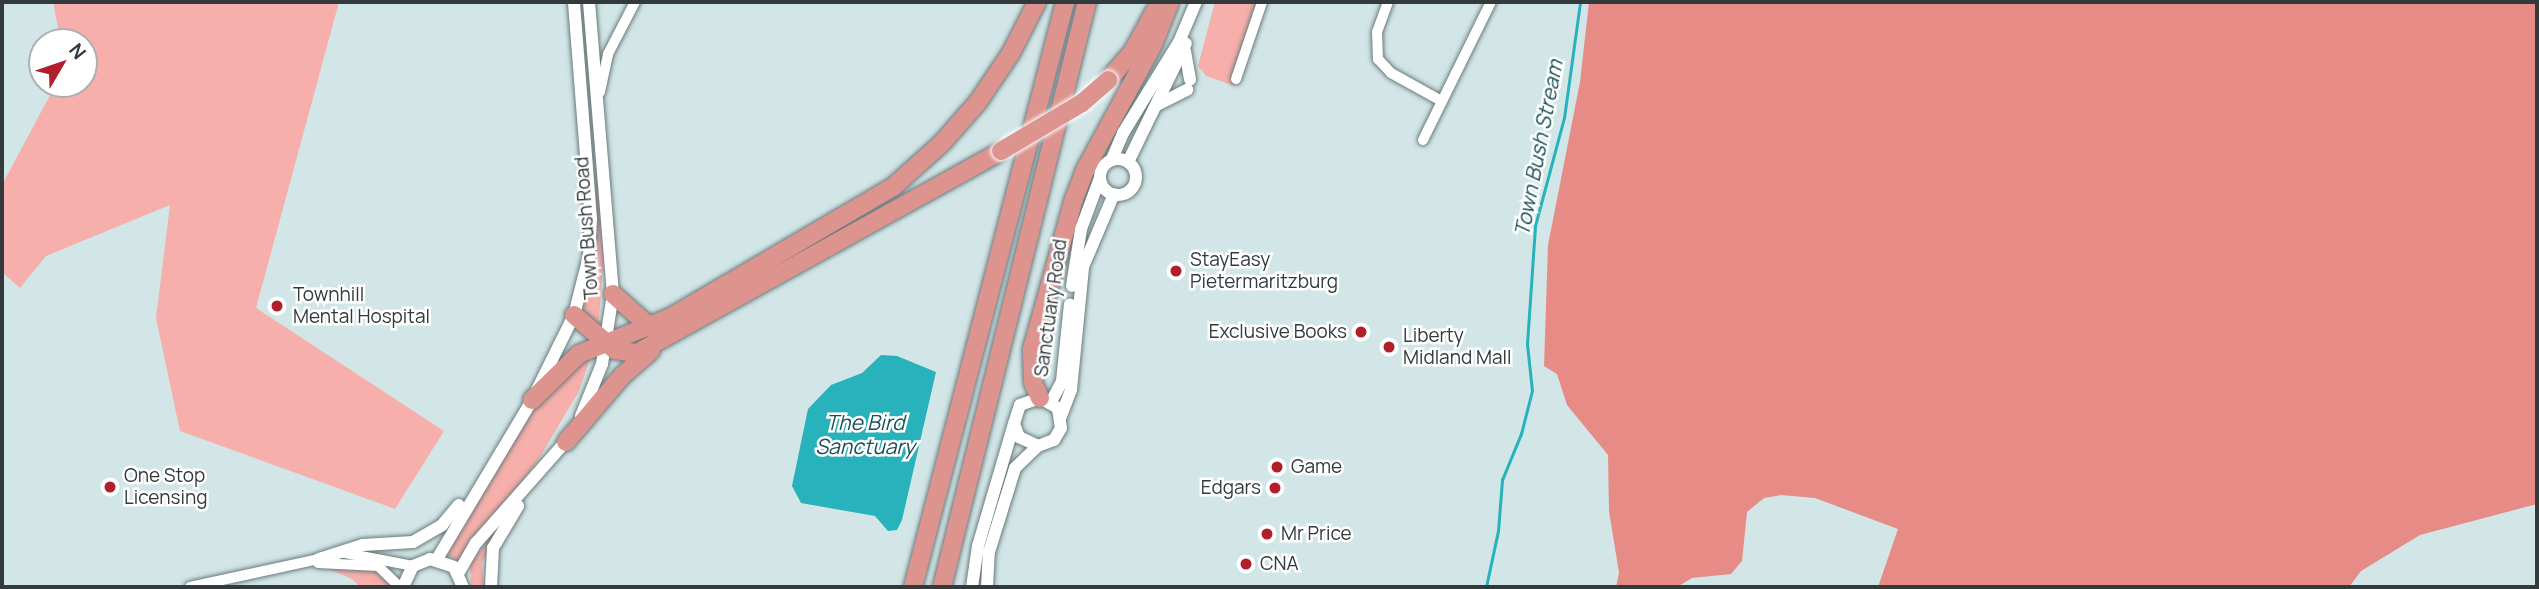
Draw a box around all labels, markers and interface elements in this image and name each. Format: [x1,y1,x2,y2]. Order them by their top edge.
north arrow [28,28,98,98]
text: N [63,38,92,65]
water label: Town Bush Stream [1509,58,1567,238]
street label: Town Bush Road [571,156,603,300]
street label: Sanctuary Road [1030,238,1072,378]
place label: StayEasy Pietermaritzburg [1190,249,1338,293]
marker: StayEasy Pietermaritzburg [1168,263,1184,279]
place label: Townhill Mental Hospital [293,284,430,328]
marker: Townhill Mental Hospital [267,296,287,316]
place label: Exclusive Books [1209,321,1347,343]
marker: Exclusive Books [1353,324,1369,340]
place label: Liberty Midland Mall [1403,325,1511,369]
marker: Liberty Midland Mall [1381,339,1397,355]
water label: The Bird Sanctuary [815,409,915,459]
place label: Game [1291,456,1342,478]
marker: Game [1269,459,1285,475]
place label: One Stop Licensing [124,465,207,509]
place label: Edgars [1201,477,1261,499]
marker: One Stop Licensing [102,479,118,495]
marker: Edgars [1267,480,1283,496]
place label: Mr Price [1281,523,1352,545]
marker: Mr Price [1259,526,1275,542]
place label: CNA [1260,553,1299,575]
marker: CNA [1238,556,1254,572]

